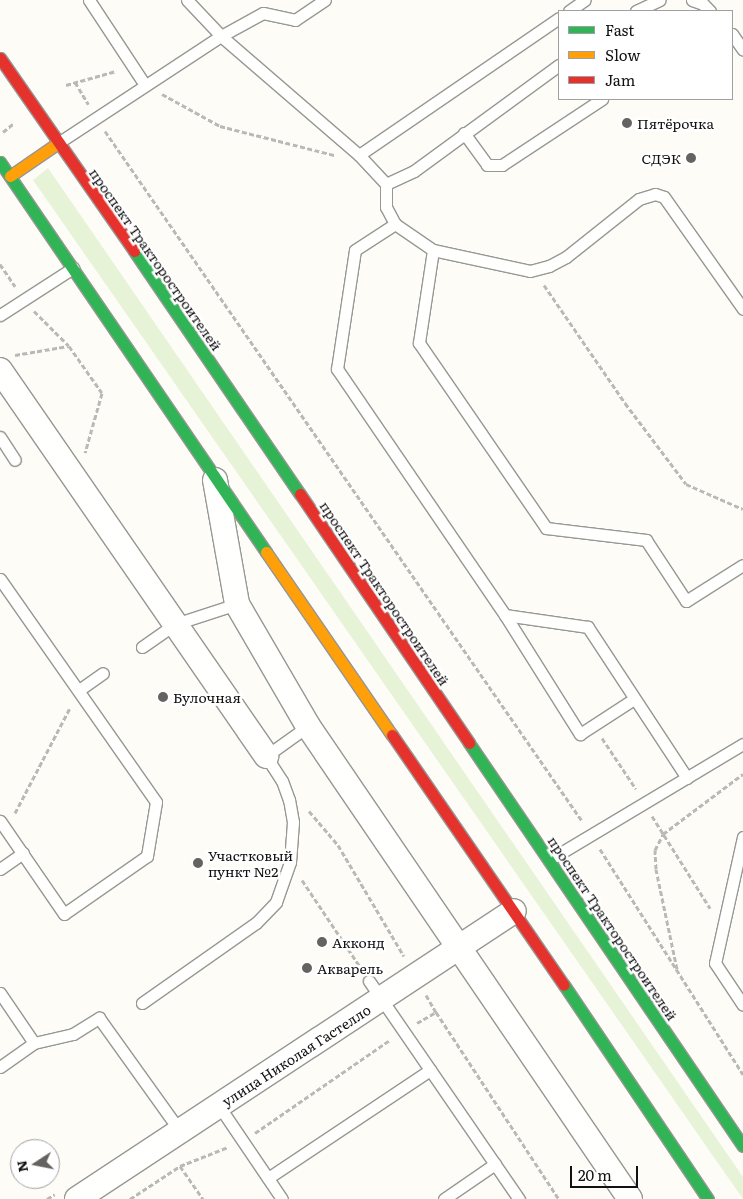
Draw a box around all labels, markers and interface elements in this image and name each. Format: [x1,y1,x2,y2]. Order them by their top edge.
legend [558,10,733,100]
text: Fast [605,18,634,41]
text: Slow [605,43,640,66]
text: Jam [605,68,635,91]
place label: Пятёрочка [637,115,714,131]
marker: Пятёрочка [621,117,633,129]
place label: СДЭК [642,150,681,166]
marker: СДЭК [685,152,697,164]
street label: проспект Тракторостроителей [86,165,226,353]
street label: проспект Тракторостроителей [317,498,453,688]
place label: Булочная [173,689,241,705]
marker: Булочная [157,691,169,703]
street label: проспект Тракторостроителей [545,833,681,1023]
place label: Участковый пункт №2 [208,847,293,880]
marker: Участковый пункт №2 [192,857,204,869]
place label: Акконд [332,934,385,950]
marker: Акконд [316,936,328,948]
place label: Акварель [317,960,383,976]
marker: Акварель [301,962,313,974]
street label: улица Николая Гастелло [218,1001,374,1109]
north arrow [10,1139,60,1189]
scale bar [573,1156,640,1188]
text: N [10,1159,32,1174]
text: 20 m [578,1163,612,1186]

